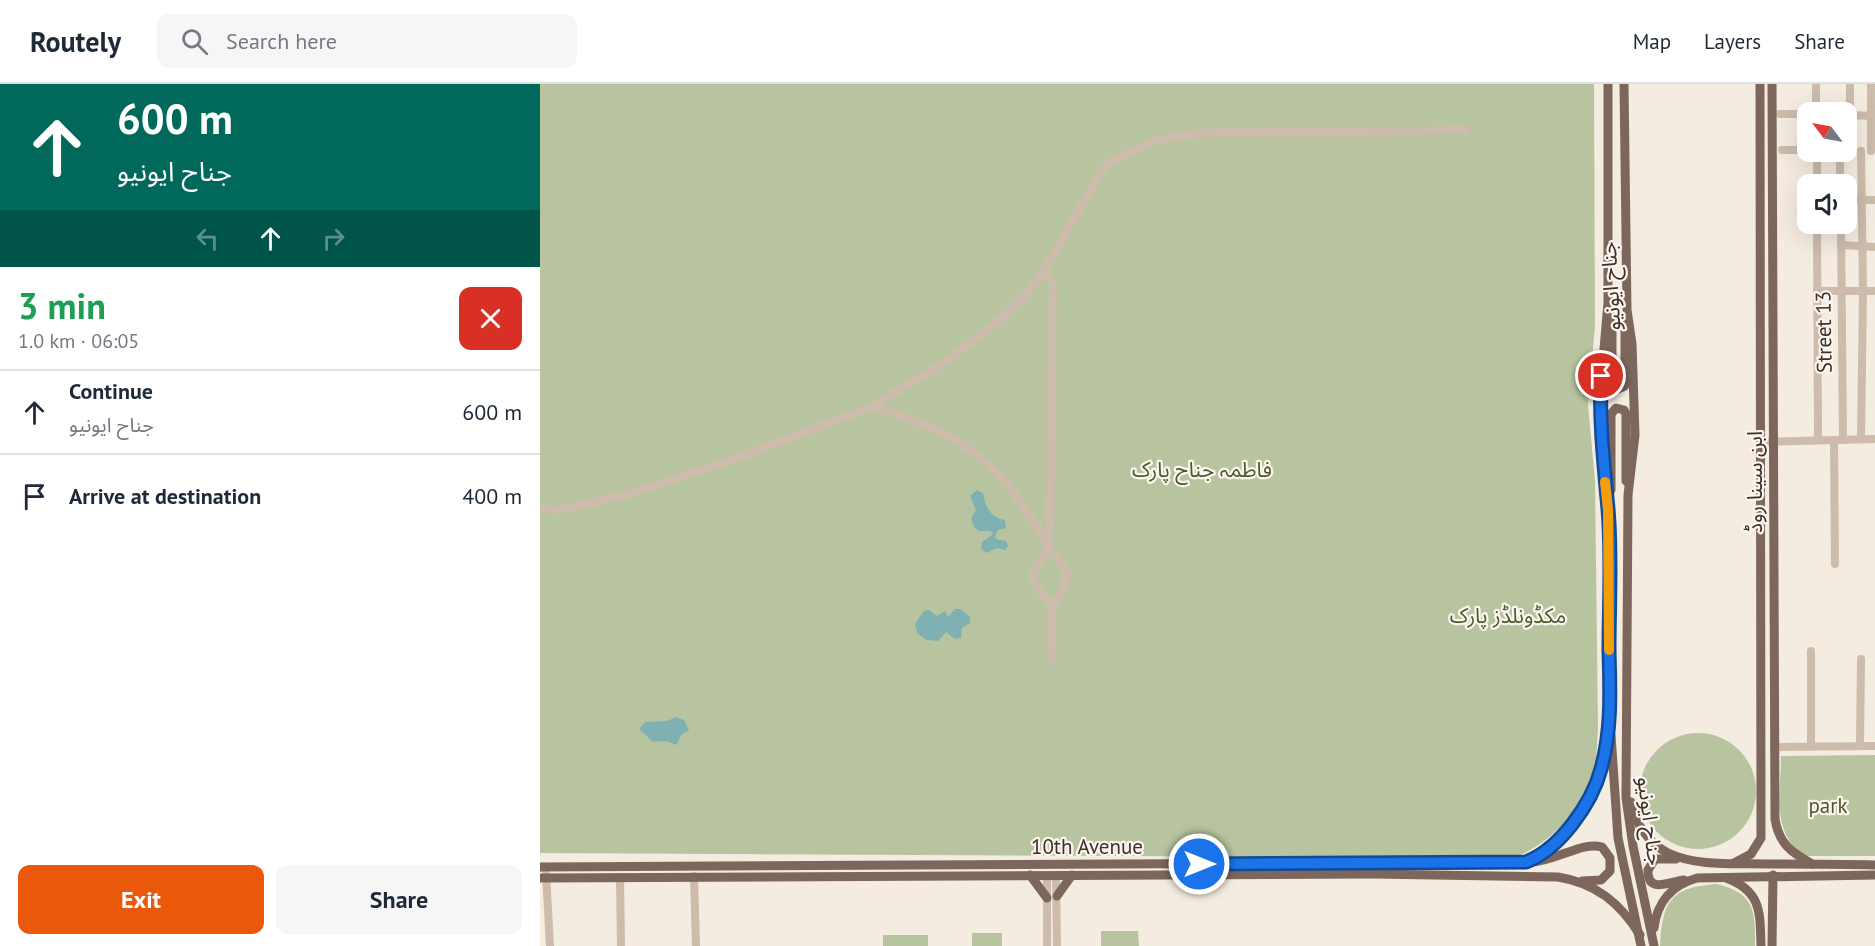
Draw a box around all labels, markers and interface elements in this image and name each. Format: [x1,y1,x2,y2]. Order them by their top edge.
search box [157,14,577,68]
text: Routely [30,23,121,60]
icon: search [178,25,211,58]
text: Search here [226,27,337,55]
text: Map [1633,28,1671,55]
text: Layers [1704,28,1761,55]
text: Share [1794,28,1845,55]
text: 600 m [117,91,233,146]
north arrow [1797,102,1857,162]
map controls [1797,102,1857,234]
icon: ahead [18,108,96,186]
text: جناح ایونیو [117,154,232,188]
button: sound [1797,174,1857,234]
icon: left [191,222,224,255]
icon: ahead [254,222,287,255]
icon: right [317,222,350,255]
street label: جناح ایونیو [1595,241,1628,331]
text: 3 min [18,282,106,329]
button: close [459,287,522,350]
street label: Street 13 [1809,291,1838,373]
text: 1.0 km · 06:05 [18,328,139,354]
pin [1575,350,1626,401]
icon: arrive [1584,359,1617,392]
text: Continue [69,377,153,405]
icon: ahead [18,396,51,429]
text: 600 m [462,398,522,426]
text: جناح ایونیو [69,412,154,438]
street label: ابن سینا روڈ [1741,431,1768,533]
park label: فاطمہ جناح پارک [1132,456,1272,485]
icon: arrive [18,480,51,513]
text: Arrive at destination [69,482,261,510]
text: 400 m [462,482,522,510]
park label: مکڈونلڈز پارک [1450,602,1566,629]
street label: جناح ایونیو [1630,775,1669,867]
park label: park [1809,792,1847,819]
position arrow [1167,832,1231,896]
street label: 10th Avenue [1031,833,1143,860]
button: Exit [18,865,264,934]
button: Share [276,865,522,934]

